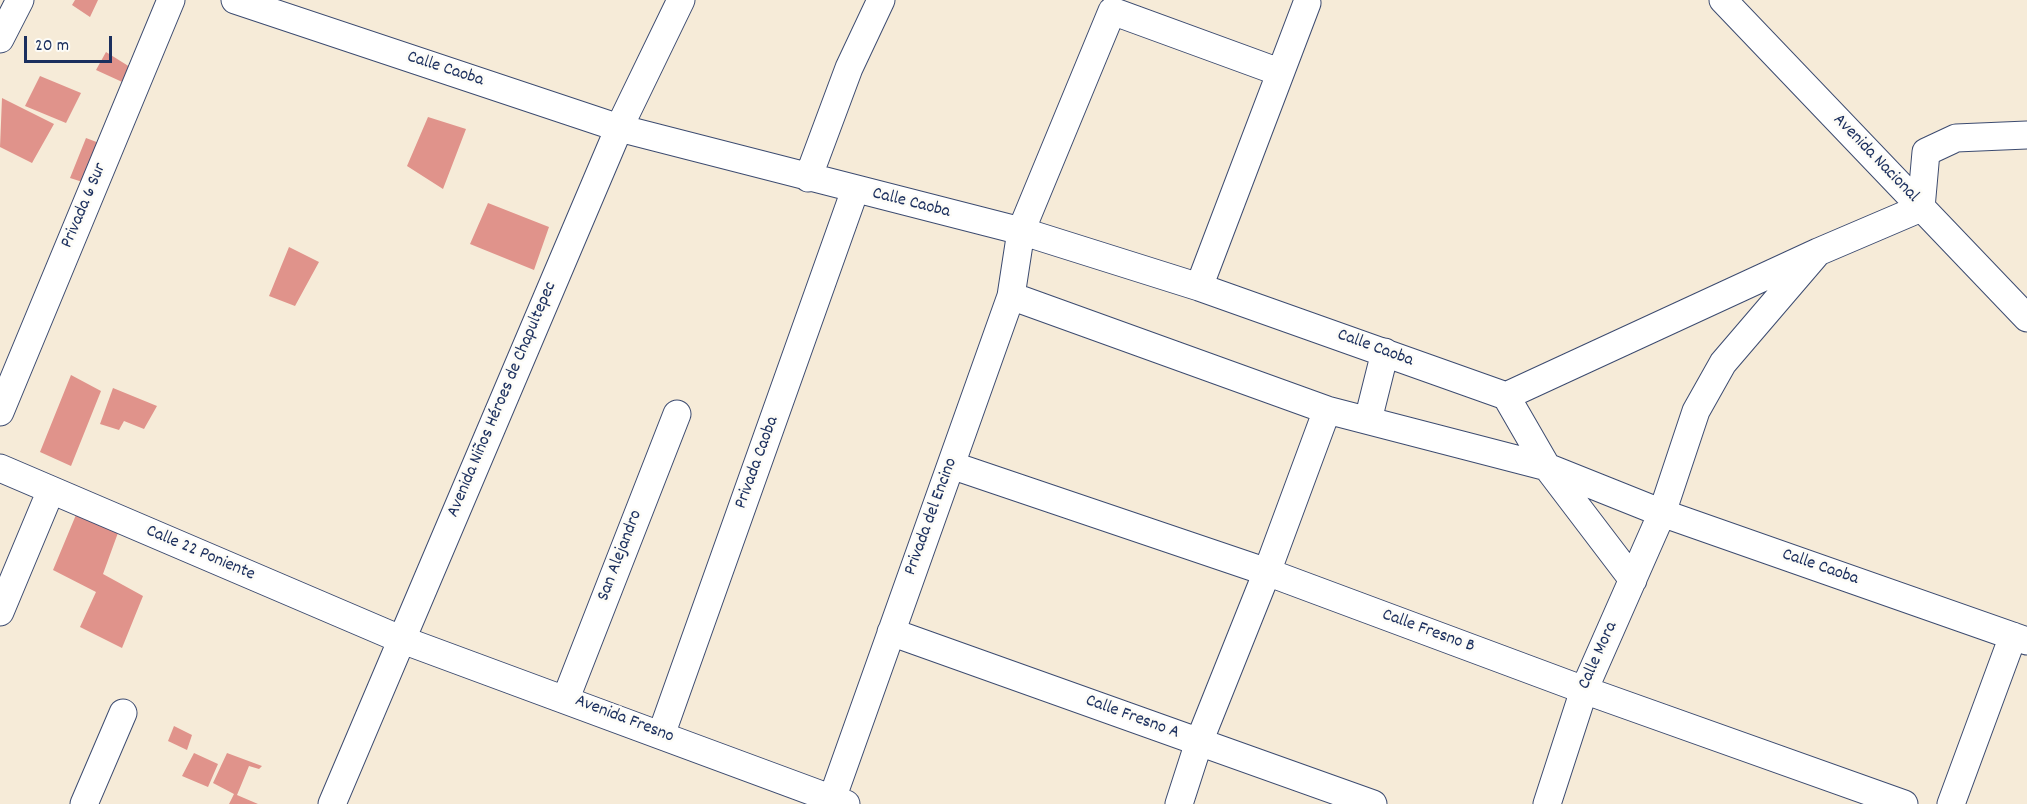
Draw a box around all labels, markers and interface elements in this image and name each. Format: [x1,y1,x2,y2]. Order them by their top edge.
scale bar [27,24,116,62]
text: 20 m [35,34,69,59]
street label: Calle Caoba [404,47,486,93]
street label: Avenida Nacional [1827,110,1923,208]
street label: Privada 6 Sur [57,160,113,252]
street label: Calle Caoba [870,184,952,224]
street label: Avenida Niños Héroes de Chapultepec [443,279,563,521]
street label: Calle Caoba [1334,325,1416,373]
street label: Privada Caoba [731,414,785,512]
street label: Privada del Encino [901,455,963,579]
street label: San Alejandro [594,508,648,604]
street label: Calle 22 Poniente [142,521,258,587]
street label: Calle Caoba [1779,545,1861,591]
street label: Calle Fresno B [1379,605,1477,659]
street label: Calle Mora [1575,619,1623,693]
street label: Avenida Fresno [571,691,677,749]
street label: Calle Fresno A [1082,691,1182,745]

